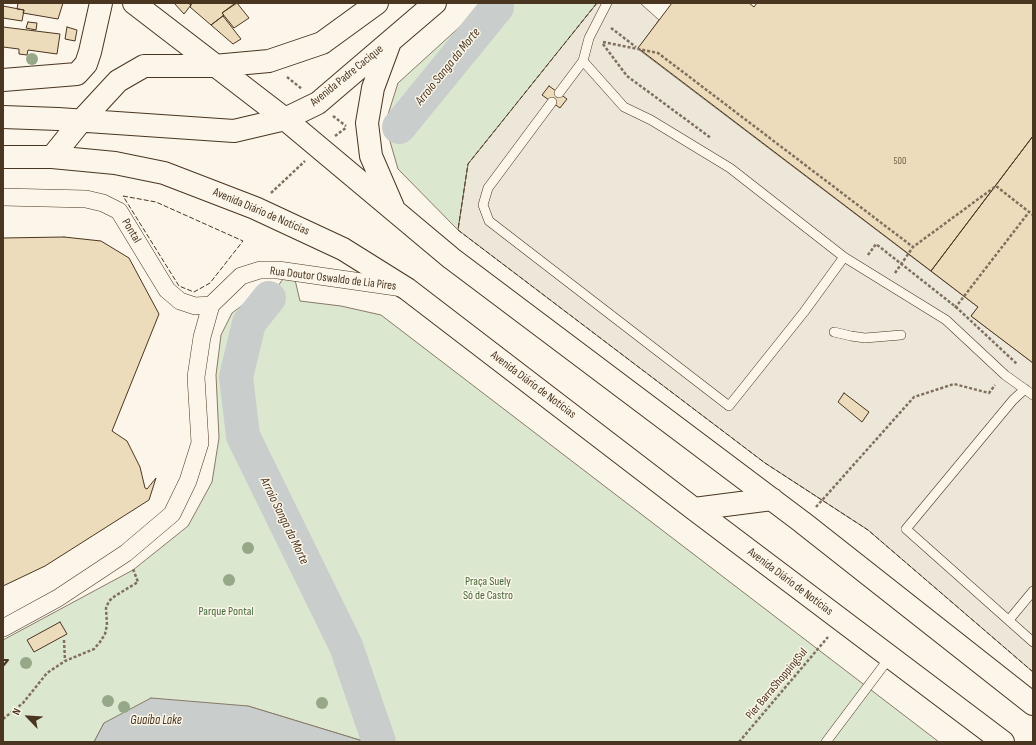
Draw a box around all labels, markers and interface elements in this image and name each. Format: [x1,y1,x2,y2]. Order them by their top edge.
water label: Arroio Sanga da Morte [412,25,484,109]
street label: Avenida Padre Cacique [308,42,386,110]
house number: 500 [894,155,906,167]
street label: Avenida Diário de Notícias [211,185,311,239]
street label: Pontal [118,216,144,246]
street label: Rua Doutor Oswaldo de Lia Pires [269,264,397,294]
street label: Avenida Diário de Notícias [487,348,579,422]
water label: Arroio Sanga da Morte [256,475,312,567]
street label: Avenida Diário de Notícias [744,545,836,619]
park label: Praça Suely Só de Castro [463,575,513,603]
park label: Parque Pontal [198,605,254,619]
street label: Píer BarraShoppingSul [743,645,811,723]
north arrow [8,697,48,737]
text: N [10,706,24,717]
water label: Guaíba Lake [130,713,182,729]

